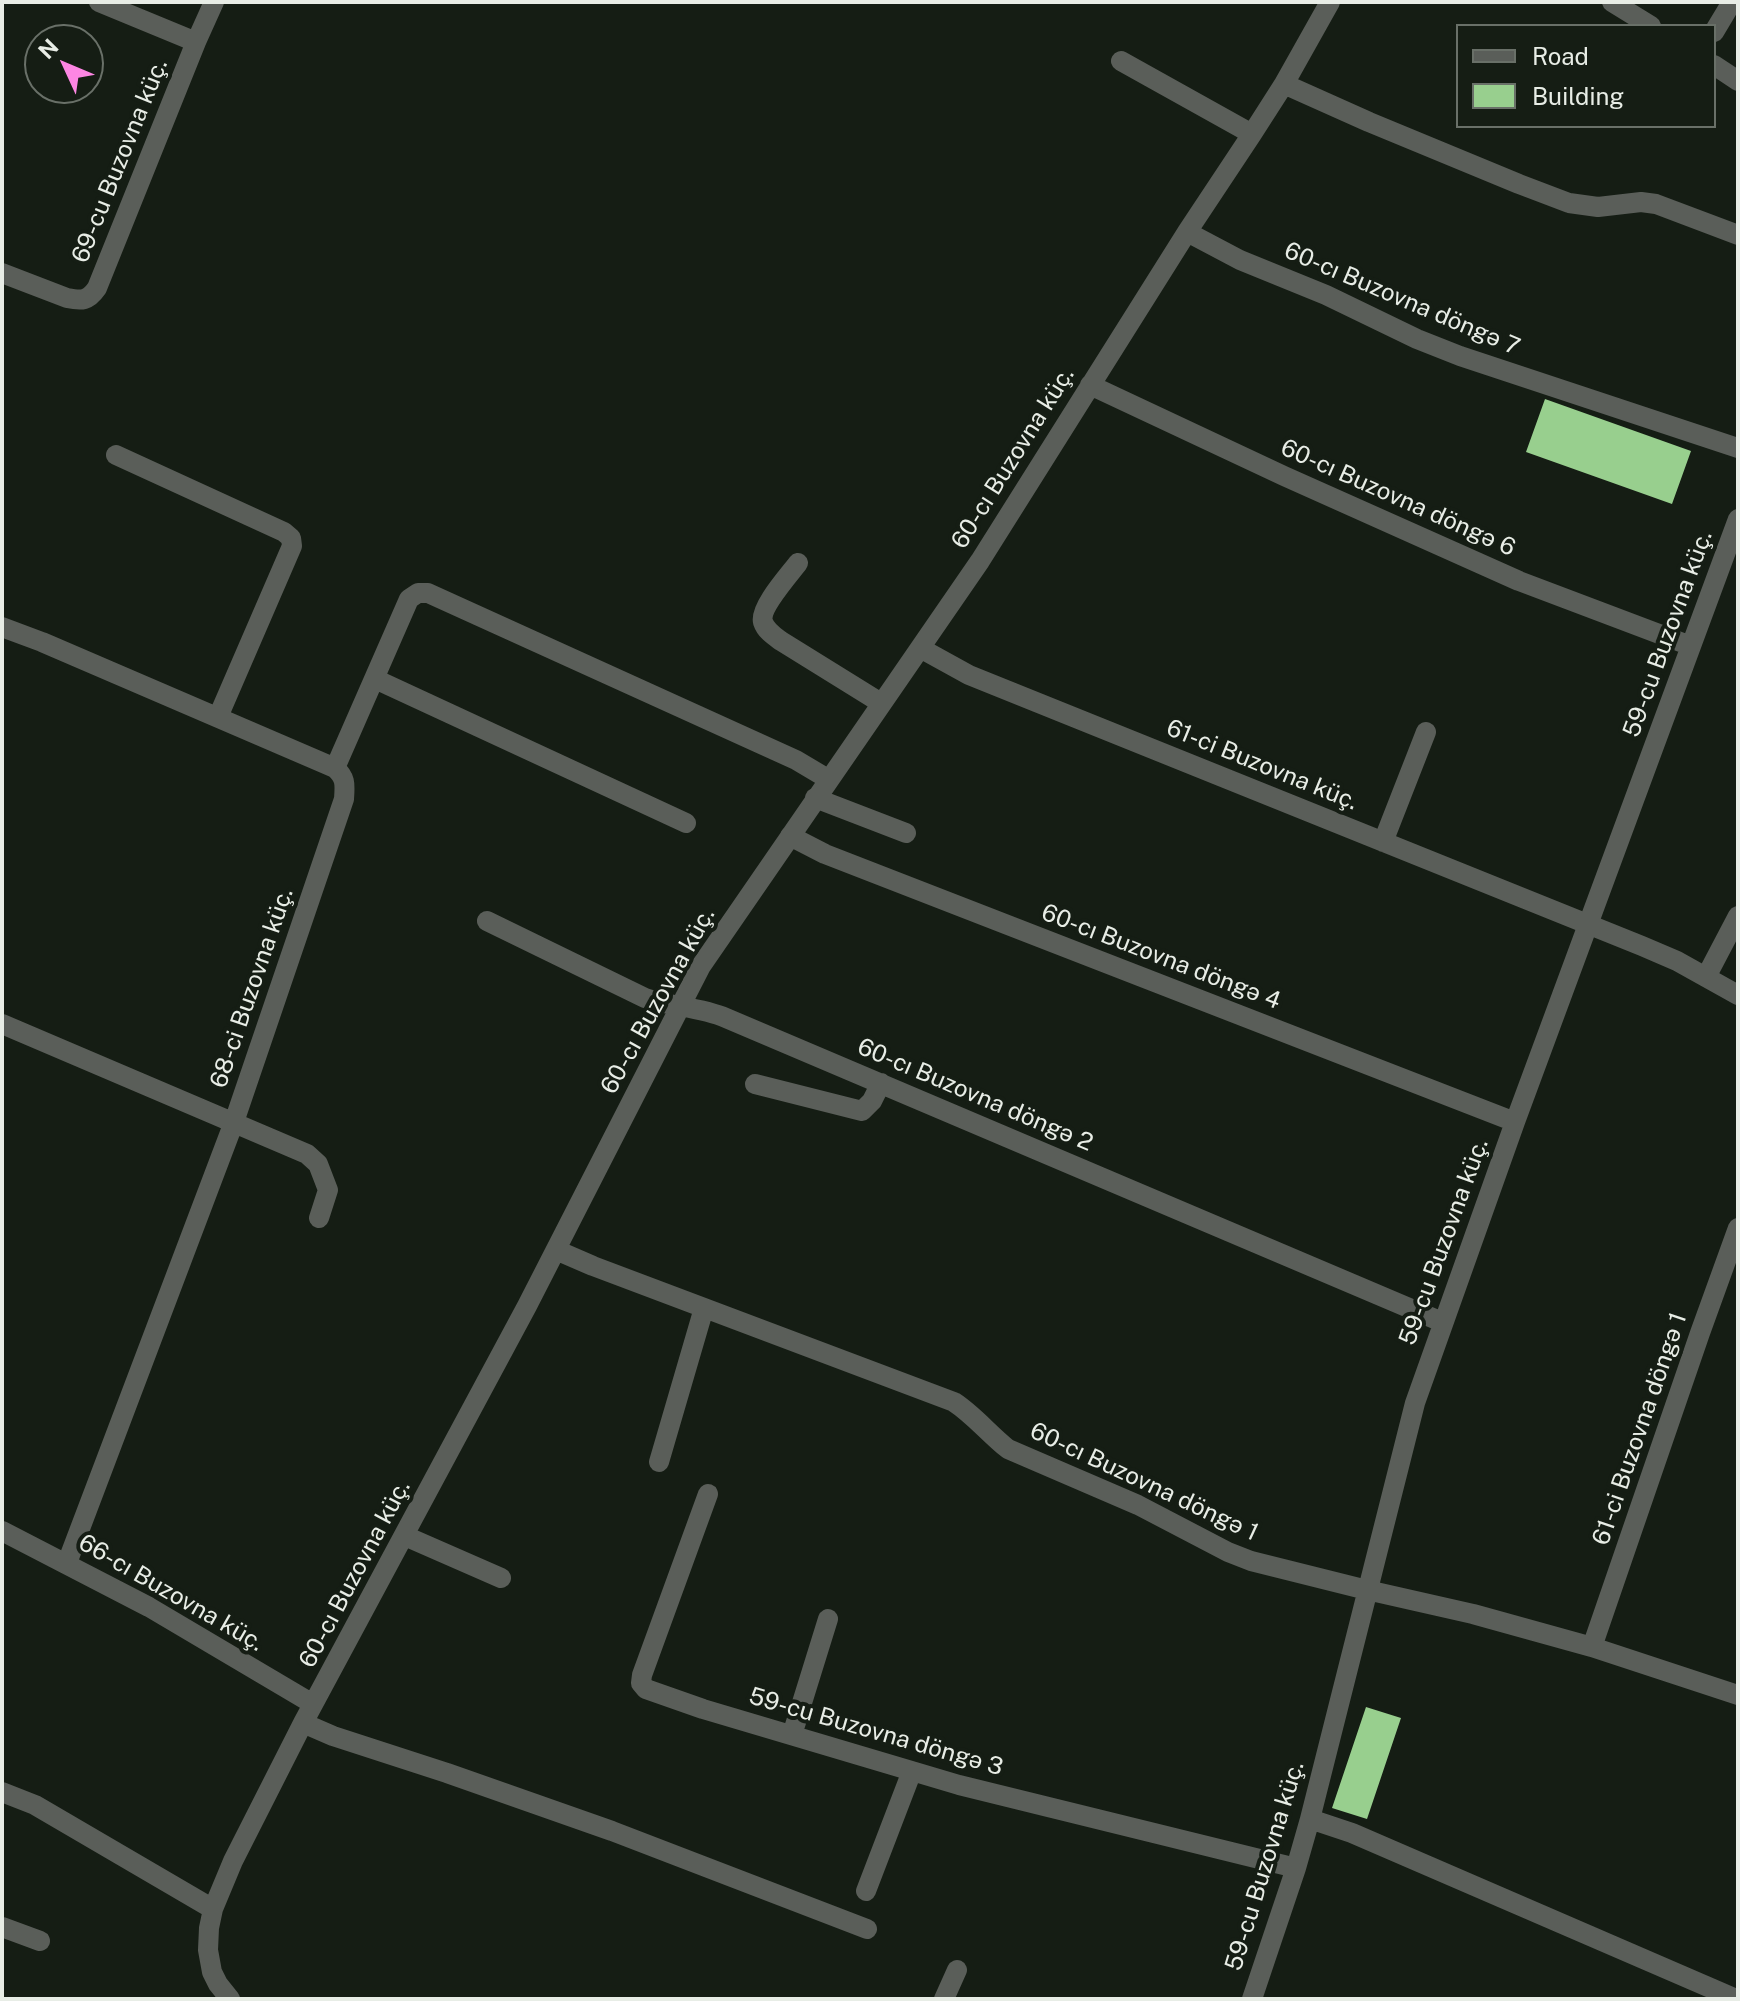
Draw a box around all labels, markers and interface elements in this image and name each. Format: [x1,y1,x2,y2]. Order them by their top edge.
north arrow [24,24,104,104]
legend [1456,24,1716,128]
text: N [33,33,64,64]
text: Road [1532,42,1589,70]
street label: 69-cu Buzovna küç. [66,55,174,267]
text: Building [1532,82,1624,110]
street label: 60-cı Buzovna döngə 7 [1280,236,1524,362]
street label: 60-cı Buzovna küç. [946,362,1080,554]
street label: 60-cı Buzovna döngə 6 [1276,433,1520,563]
street label: 59-cu Buzovna küç. [1617,527,1719,741]
street label: 61-ci Buzovna küç. [1162,713,1362,817]
street label: 68-ci Buzovna küç. [204,884,300,1092]
street label: 60-cı Buzovna döngə 4 [1037,898,1285,1016]
street label: 60-cı Buzovna küç. [595,903,721,1099]
street label: 60-cı Buzovna döngə 2 [853,1032,1097,1158]
street label: 59-cu Buzovna küç. [1393,1135,1495,1349]
street label: 61-ci Buzovna döngə 1 [1587,1309,1693,1549]
street label: 60-cı Buzovna döngə 1 [1025,1416,1263,1548]
street label: 60-cı Buzovna küç. [293,1475,417,1673]
street label: 66-cı Buzovna küç. [73,1528,269,1658]
street label: 59-cu Buzovna döngə 3 [746,1682,1006,1782]
street label: 59-cu Buzovna küç. [1219,1758,1311,1974]

